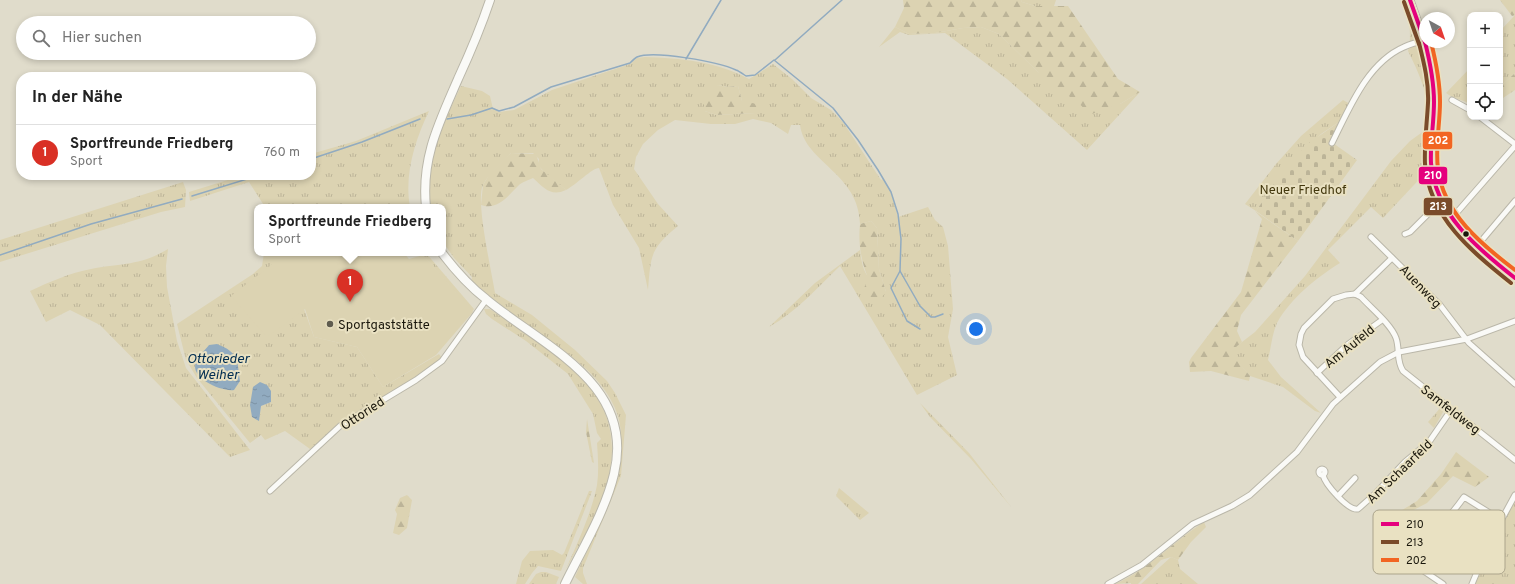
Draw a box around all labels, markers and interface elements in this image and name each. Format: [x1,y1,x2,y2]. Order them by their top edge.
north arrow [1419,12,1455,48]
map controls [1467,12,1503,120]
button: + [1467,12,1503,48]
search box [16,16,316,60]
icon: search [30,27,52,49]
text: Hier suchen [62,29,142,48]
button: − [1467,48,1503,84]
button: locate [1467,84,1503,120]
text: In der Nähe [32,87,123,109]
line badge: 202 [1422,131,1453,150]
text: 202 [1428,134,1448,148]
text: Sportfreunde Friedberg [70,135,233,154]
text: 1 [42,145,48,161]
text: 760 m [264,145,300,161]
text: Sport [70,154,103,170]
line badge: 210 [1418,166,1448,185]
text: 210 [1424,169,1442,183]
park label: Neuer Friedhof [1260,183,1347,199]
line badge: 213 [1423,197,1453,216]
text: 213 [1429,200,1447,214]
popup [254,204,446,256]
text: Sportfreunde Friedberg [268,213,432,232]
unlabelled marker [1461,229,1471,239]
text: Sport [268,232,301,248]
street label: Auenweg [1395,262,1444,312]
pin: 1 [337,269,363,302]
place label: Sportgaststätte [338,318,430,334]
marker: Sportgaststätte [325,319,335,329]
your location [966,319,986,339]
street label: Am Aufeld [1322,322,1379,373]
water label: Ottorieder Weiher [187,351,251,384]
street label: Samfeldweg [1417,382,1483,439]
street label: Ottoried [338,395,388,435]
street label: Am Schaarfeld [1364,437,1437,508]
legend [1373,510,1505,574]
text: 210 [1406,518,1424,532]
text: 213 [1406,536,1423,550]
text: 202 [1406,554,1427,568]

